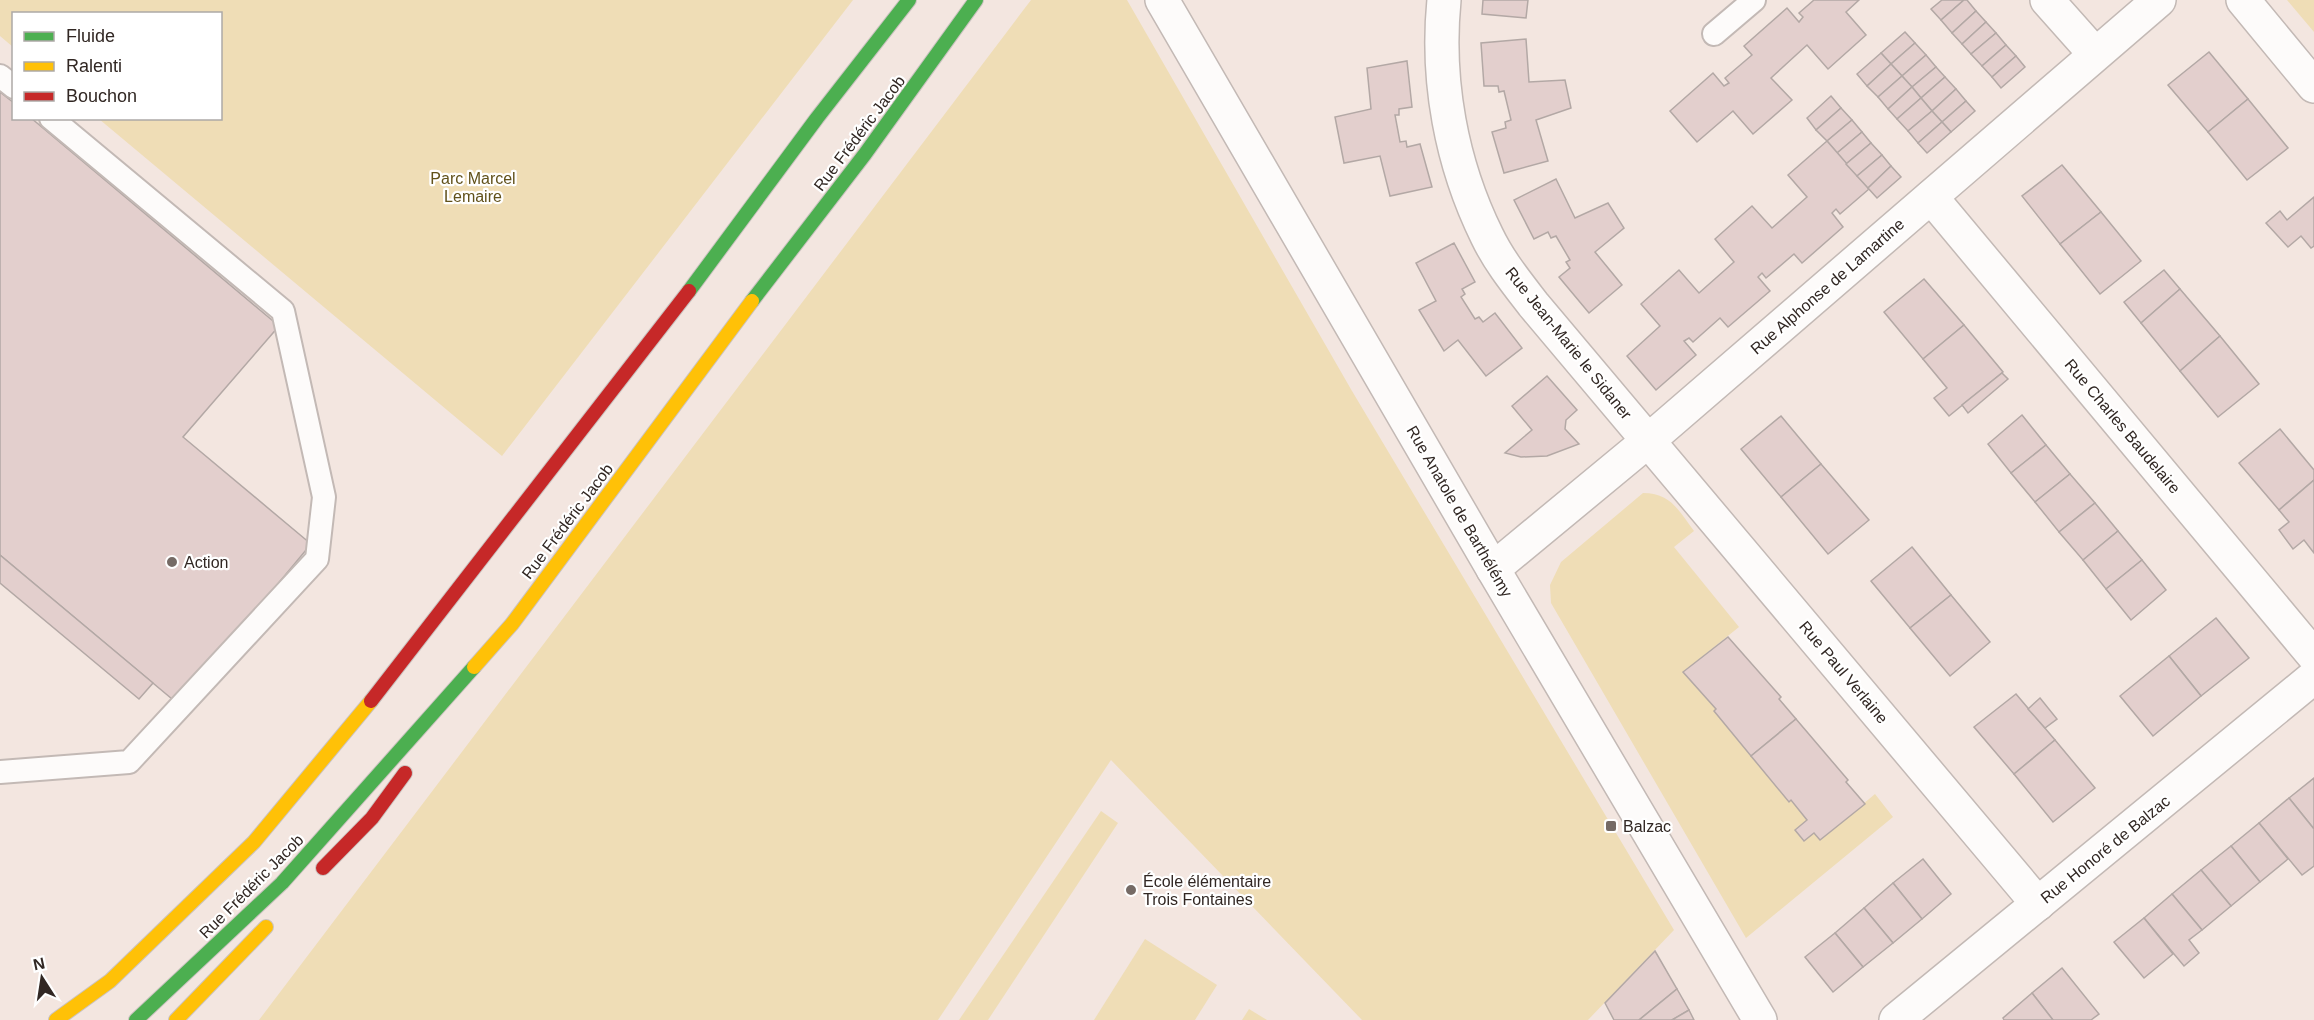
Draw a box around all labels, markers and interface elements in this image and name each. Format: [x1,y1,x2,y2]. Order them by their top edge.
legend [12,12,222,120]
text: Fluide [66,26,115,46]
text: Ralenti [66,56,122,76]
street label: Rue Frédéric Jacob [811,72,908,194]
text: Bouchon [66,86,137,106]
park label: Parc Marcel Lemaire [430,170,516,205]
street label: Rue Alphonse de Lamartine [1747,215,1907,358]
street label: Rue Jean-Marie le Sidaner [1502,264,1636,423]
street label: Rue Charles Baudelaire [2062,356,2184,497]
street label: Rue Anatole de Barthélémy [1404,423,1516,600]
street label: Rue Frédéric Jacob [519,460,616,582]
place label: Action [184,554,228,571]
marker: Action [165,555,179,569]
street label: Rue Paul Verlaine [1796,618,1891,727]
street label: Rue Honoré de Balzac [2037,792,2173,907]
place label: Balzac [1623,818,1671,835]
marker: Balzac [1604,819,1618,833]
street label: Rue Frédéric Jacob [196,831,307,942]
place label: École élémentaire Trois Fontaines [1143,872,1271,908]
marker: École élémentaire Trois Fontaines [1124,883,1138,897]
north arrow [12,948,72,1008]
text: N [32,954,46,973]

